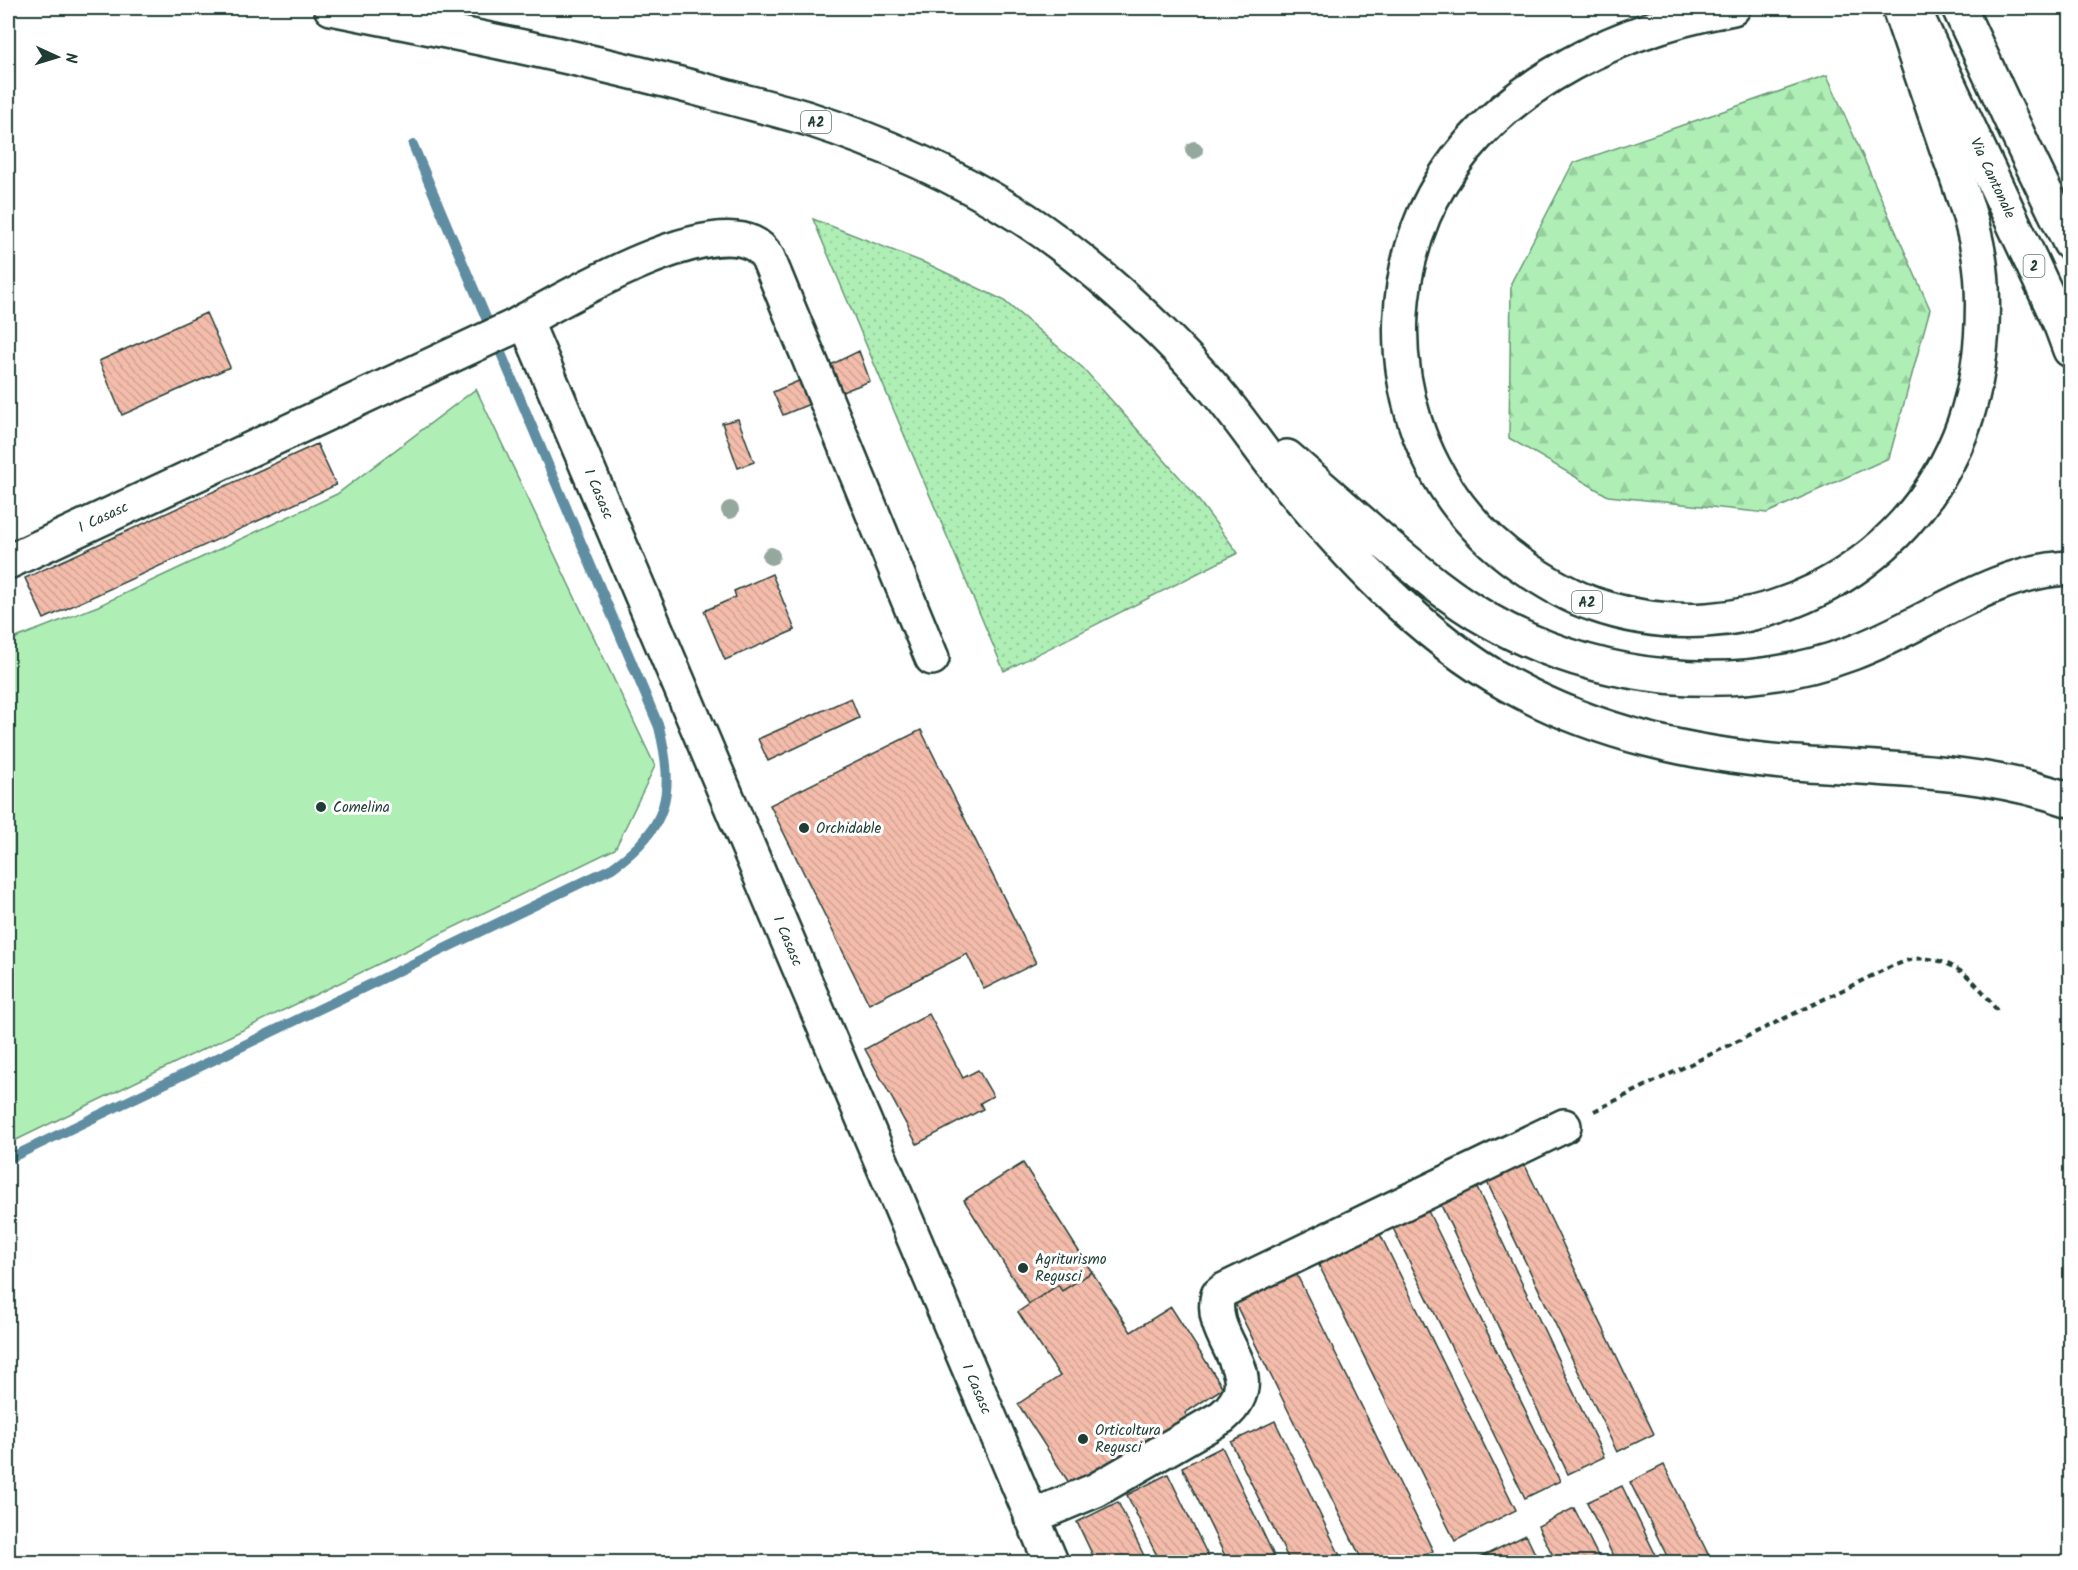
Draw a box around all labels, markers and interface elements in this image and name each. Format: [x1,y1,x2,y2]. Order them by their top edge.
north arrow [27,27,87,87]
text: N [58,52,83,64]
road number: A2 [801,111,831,133]
street label: Via Cantonale [1963,134,2021,223]
road number: 2 [2024,255,2044,277]
street label: I Casasc [577,465,620,524]
street label: I Casasc [74,496,133,540]
road number: A2 [1572,591,1602,613]
place label: Comelina [333,796,390,820]
marker: Comelina [314,800,328,814]
place label: Orchidable [816,817,882,841]
marker: Orchidable [797,821,811,835]
street label: I Casasc [766,912,809,971]
place label: Agriturismo Regusci [1035,1248,1107,1289]
marker: Agriturismo Regusci [1016,1261,1030,1275]
street label: I Casasc [955,1360,998,1419]
place label: Orticoltura Regusci [1095,1419,1161,1460]
marker: Orticoltura Regusci [1076,1432,1090,1446]

